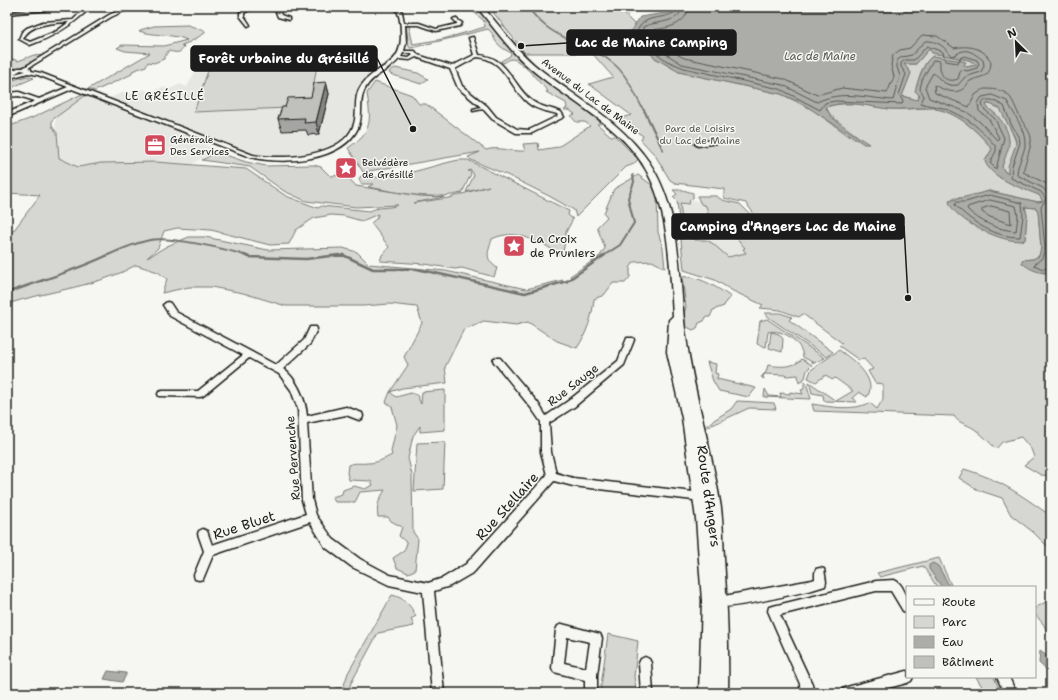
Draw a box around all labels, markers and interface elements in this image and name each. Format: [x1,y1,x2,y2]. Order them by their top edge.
north arrow [996,22,1036,62]
text: N [1005,25,1019,42]
callout: Lac de Maine Camping [567,30,736,55]
text: Lac de Maine Camping [575,34,728,51]
callout: Forêt urbaine du Grésillé [191,46,377,71]
water label: Lac de Maine [784,49,856,64]
text: Forêt urbaine du Grésillé [199,50,370,67]
street label: Avenue du Lac de Maine [539,55,643,138]
district label: LE GRÉSILLÉ [125,88,205,104]
park label: Parc de Loisirs du Lac de Maine [660,122,741,147]
office icon: Générale Des Services [142,132,168,158]
place label: Générale Des Services [170,133,229,158]
place icon: Belvédère de Grésillé [333,155,359,181]
place label: Belvédère de Grésillé [362,156,414,181]
callout: Camping d'Angers Lac de Maine [672,214,904,239]
text: Camping d'Angers Lac de Maine [680,218,897,235]
place label: La Croix de Pruniers [530,231,596,261]
place icon: La Croix de Pruniers [501,233,527,259]
street label: Rue Sauge [544,360,602,410]
street label: Rue Pervenche [282,415,304,501]
street label: Route d'Angers [693,444,725,548]
street label: Rue Stellaire [472,468,542,544]
street label: Rue Bluet [211,506,277,544]
legend [906,586,1036,678]
text: Route [942,594,976,610]
text: Parc [942,614,967,630]
text: Eau [942,634,964,650]
text: Bâtiment [942,654,994,670]

